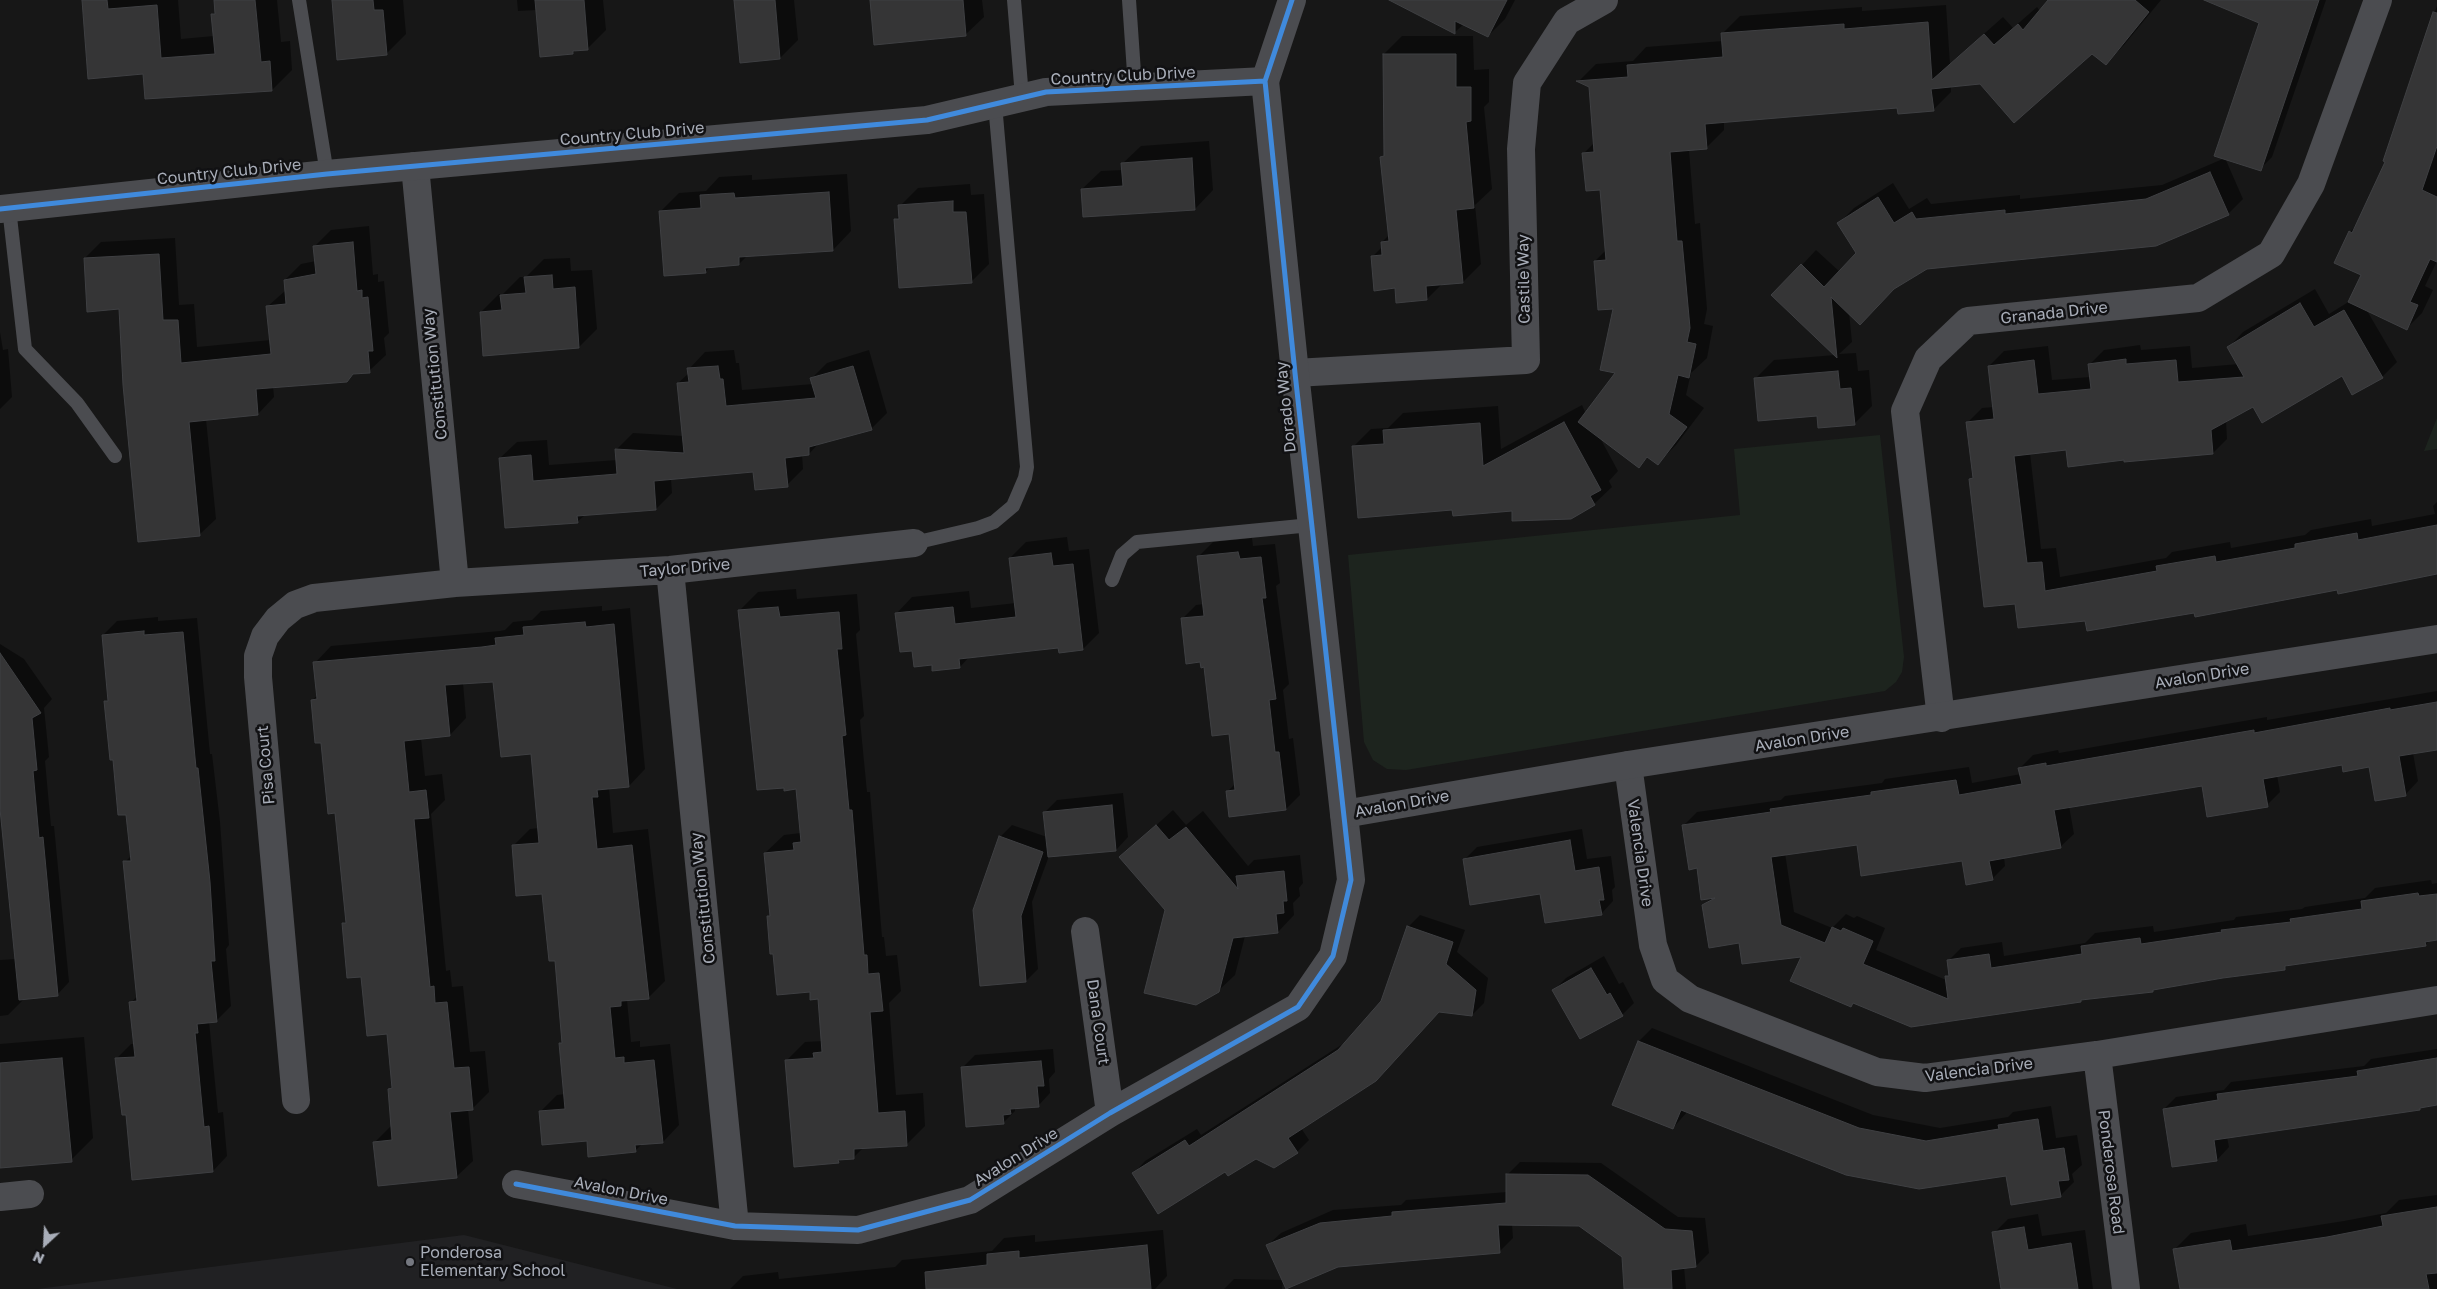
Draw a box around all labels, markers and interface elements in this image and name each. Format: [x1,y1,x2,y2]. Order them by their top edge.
street label: Country Club Drive [1050,63,1196,89]
street label: Country Club Drive [559,118,705,150]
street label: Country Club Drive [156,155,302,189]
street label: Castile Way [1514,234,1534,324]
street label: Granada Drive [1999,298,2109,328]
street label: Constitution Way [419,307,451,441]
street label: Dorado Way [1272,360,1300,454]
street label: Taylor Drive [639,554,731,582]
street label: Avalon Drive [2153,659,2251,693]
street label: Avalon Drive [1753,722,1851,756]
street label: Pisa Court [253,725,279,805]
street label: Avalon Drive [1353,786,1451,822]
street label: Valencia Drive [1623,798,1657,908]
street label: Constitution Way [687,831,719,965]
street label: Dana Court [1082,978,1114,1066]
street label: Valencia Drive [1924,1054,2034,1086]
street label: Ponderosa Road [2094,1109,2128,1235]
street label: Avalon Drive [970,1124,1062,1190]
street label: Avalon Drive [572,1172,670,1210]
north arrow [20,1219,70,1269]
place label: Ponderosa Elementary School [420,1243,565,1281]
text: N [30,1248,47,1268]
marker: Ponderosa Elementary School [404,1256,416,1268]

